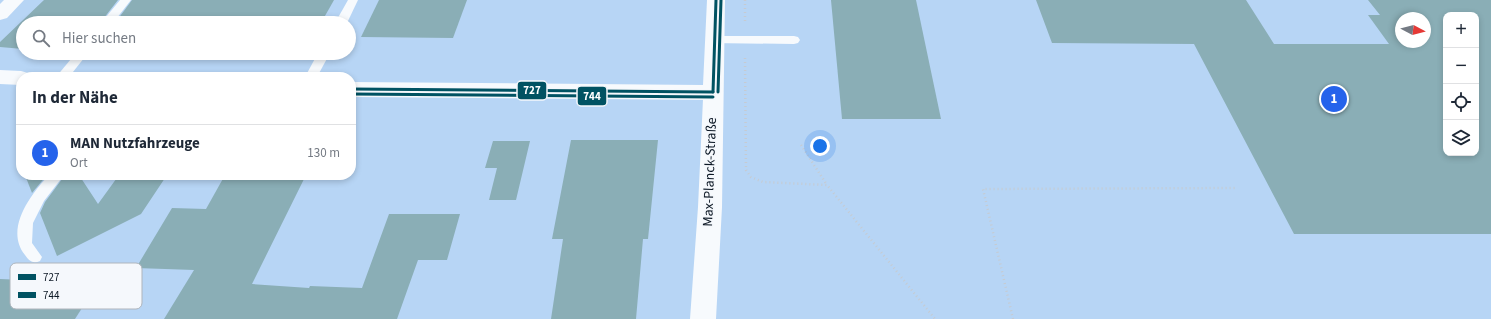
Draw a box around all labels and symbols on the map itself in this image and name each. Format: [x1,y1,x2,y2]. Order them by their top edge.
north arrow [1395,12,1431,48]
line badge: 727 [517,81,547,100]
text: 727 [523,83,541,98]
pin: 1 [1321,84,1347,114]
line badge: 744 [577,86,607,106]
text: 744 [583,89,601,104]
street label: Max-Planck-Straße [698,117,722,227]
your location [810,136,830,156]
legend [10,263,142,309]
text: 727 [43,270,59,285]
text: 744 [43,288,60,303]

